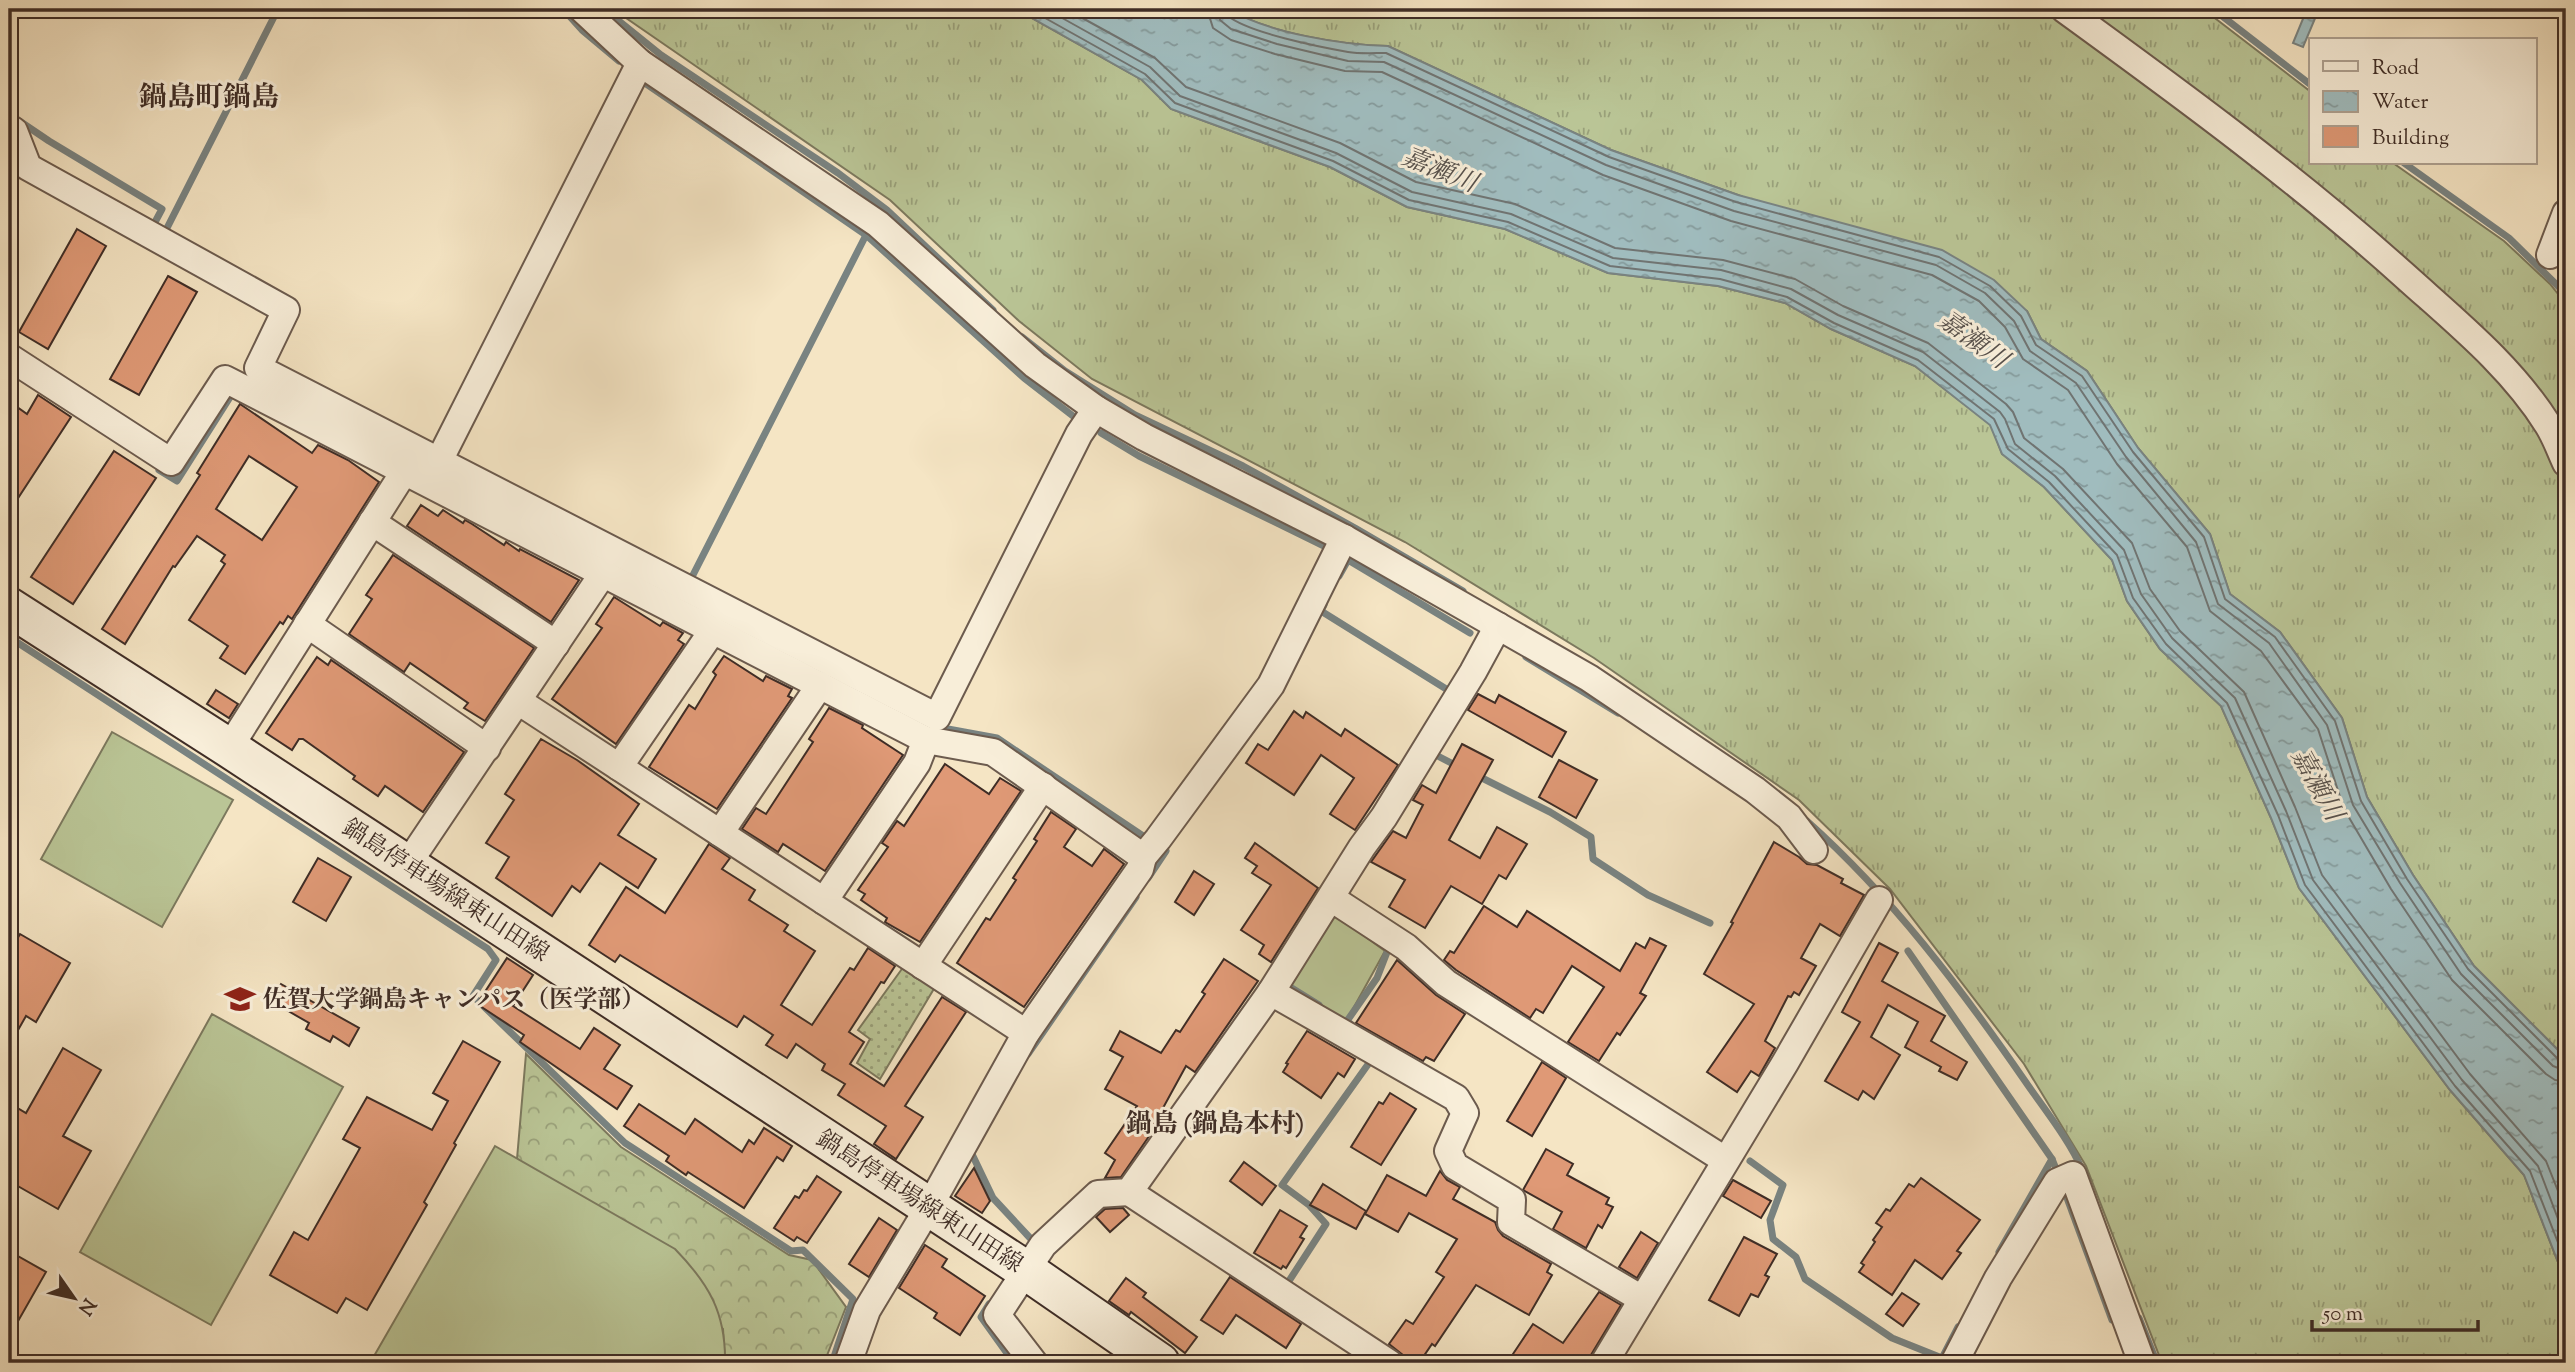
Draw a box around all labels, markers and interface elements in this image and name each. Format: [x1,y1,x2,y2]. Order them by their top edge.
legend [2309,38,2536,164]
text: Road [2372,54,2419,84]
district label: 鍋島町鍋島 [139,79,279,119]
text: Water [2372,88,2429,118]
text: Building [2372,124,2449,154]
water label: 嘉瀬川 [1396,140,1485,204]
water label: 嘉瀬川 [1930,303,2017,381]
water label: 嘉瀬川 [2281,742,2352,831]
street label: 鍋島停車場線東山田線 [335,812,555,971]
school or university icon: 佐賀大学鍋島キャンパス（医学部） [223,982,257,1016]
place label: 佐賀大学鍋島キャンパス（医学部） [263,984,645,1018]
district label: 鍋島 (鍋島本村) [1126,1107,1304,1144]
street label: 鍋島停車場線東山田線 [809,1123,1029,1282]
north arrow [38,1264,108,1334]
scale bar [2312,1288,2479,1332]
text: N [71,1292,101,1320]
text: 50 m [2322,1300,2363,1330]

